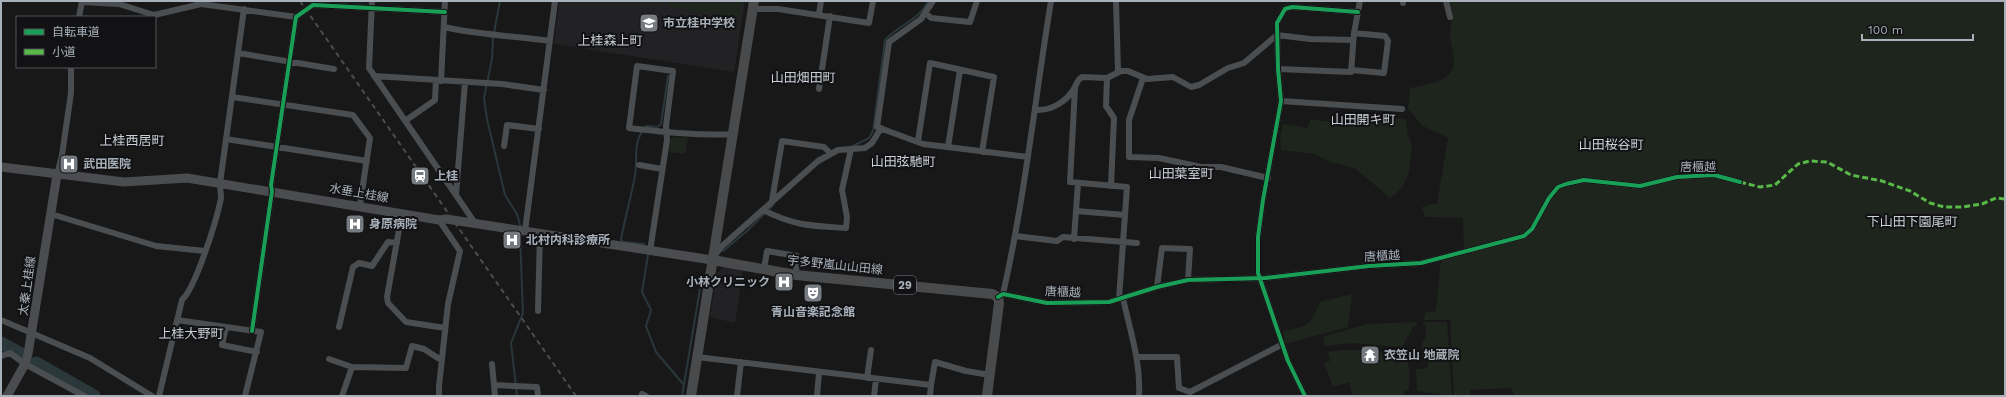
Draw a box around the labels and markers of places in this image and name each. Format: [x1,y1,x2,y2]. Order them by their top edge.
school or university icon: 市立桂中学校 [638,12,660,34]
place label: 市立桂中学校 [663,16,735,30]
hospital icon: 武田医院 [58,153,80,175]
place label: 武田医院 [83,157,131,171]
station icon: 上桂 [409,165,431,187]
place label: 上桂 [434,169,458,183]
hospital icon: 身原病院 [344,213,366,235]
place label: 身原病院 [369,217,417,231]
hospital icon: 北村内科診療所 [501,229,523,251]
place label: 北村内科診療所 [526,233,610,247]
hospital icon: 小林クリニック [773,271,795,293]
place label: 小林クリニック [686,275,770,289]
theatre icon: 青山音楽記念館 [802,282,824,304]
place label: 青山音楽記念館 [771,305,855,319]
temple icon: 衣笠山 地蔵院 [1359,344,1381,366]
place label: 衣笠山 地蔵院 [1384,348,1459,362]

